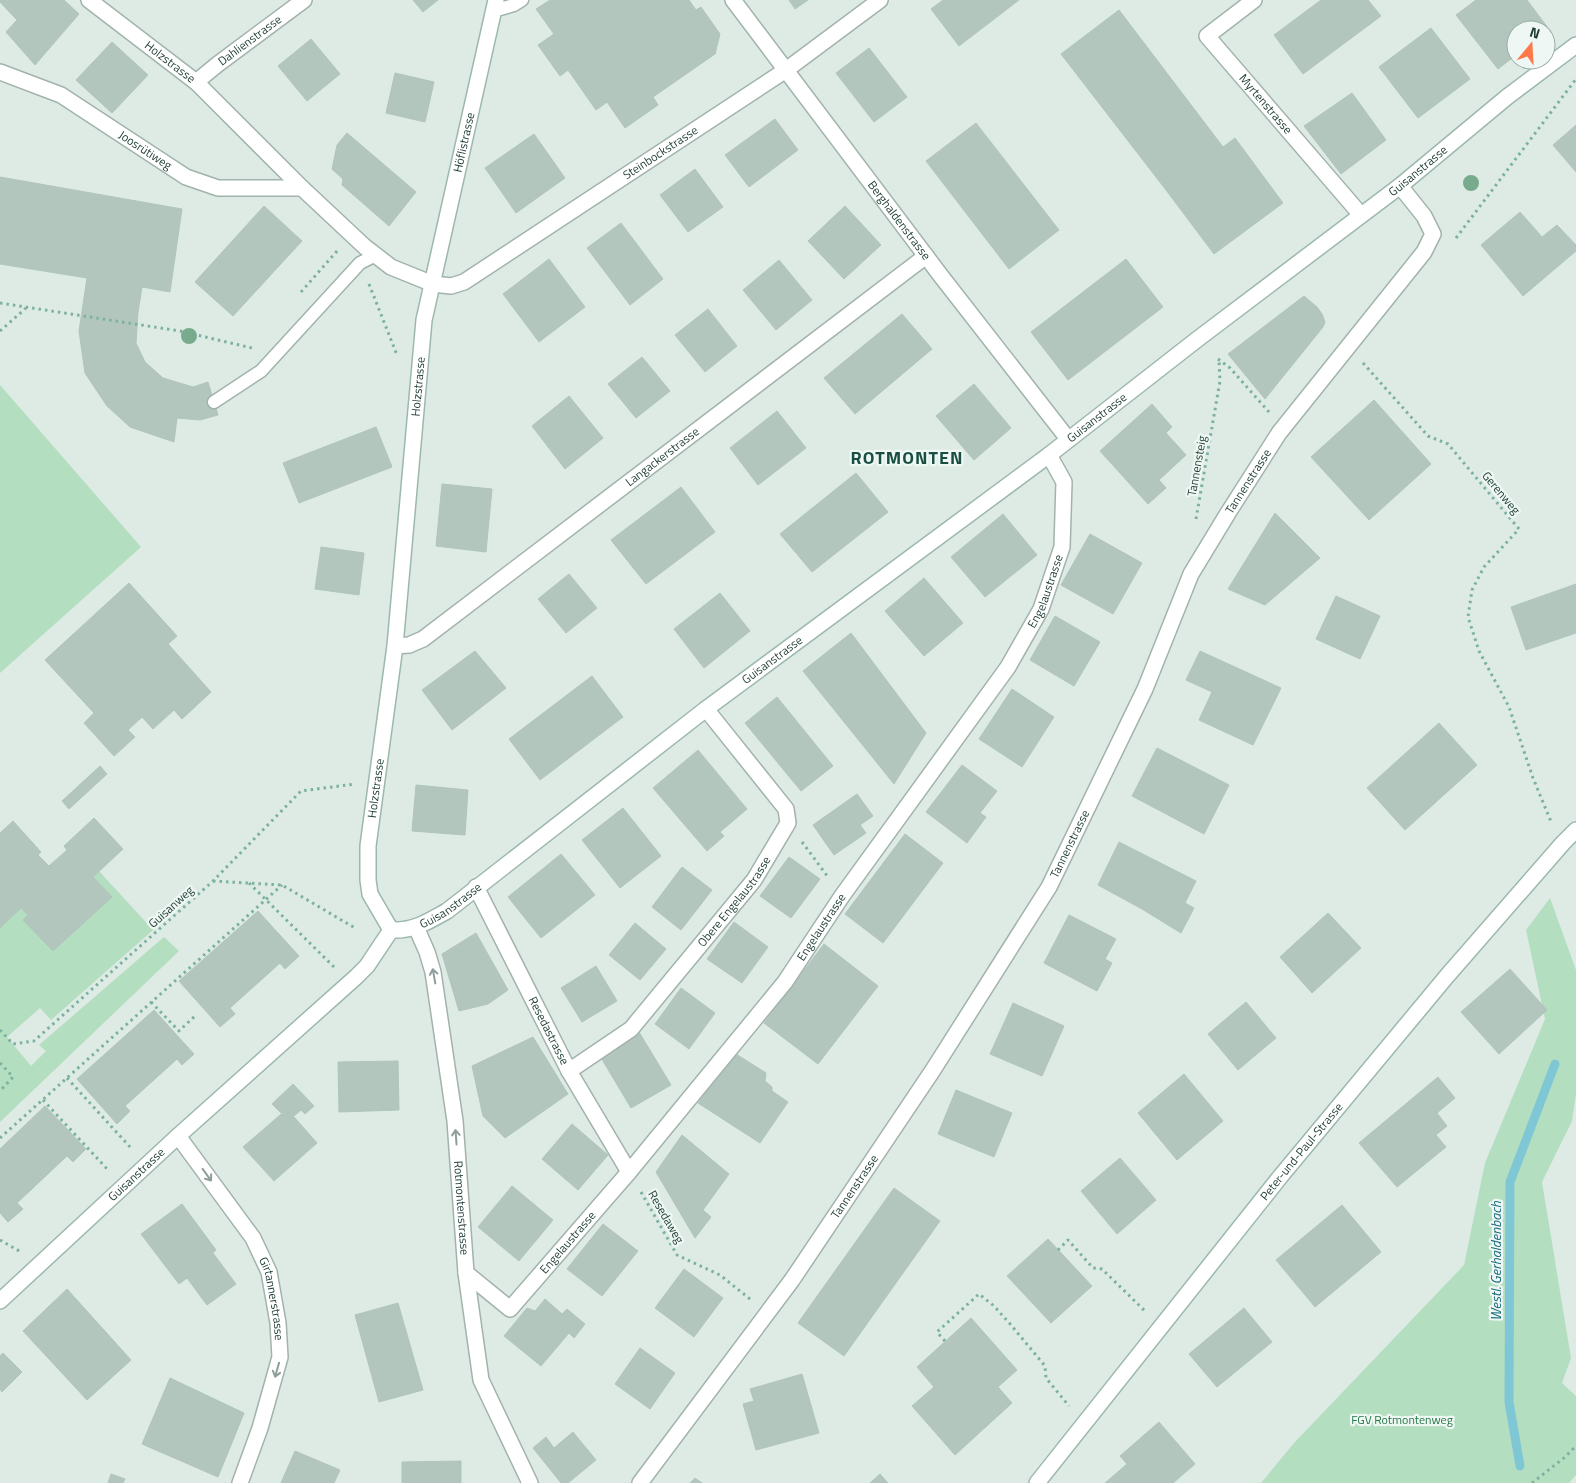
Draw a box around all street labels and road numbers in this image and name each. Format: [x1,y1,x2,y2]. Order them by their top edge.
street label: Dahlienstrasse [214,10,285,70]
street label: Holzstrasse [141,36,200,87]
street label: Myrtenstrasse [1235,69,1297,138]
street label: Höflistrasse [448,110,479,174]
street label: Steinbockstrasse [619,121,702,184]
street label: Joosrütiweg [115,125,176,174]
street label: Guisanstrasse [1384,140,1451,201]
street label: Berghaldenstrasse [863,176,936,264]
street label: Holzstrasse [405,356,430,417]
street label: Guisanstrasse [1062,388,1131,447]
street label: Langackerstrasse [621,422,703,491]
street label: Tannensteig [1182,434,1211,498]
street label: Tannenstrasse [1220,445,1276,517]
street label: Gerenweg [1478,467,1525,518]
street label: Engelaustrasse [1022,552,1068,631]
street label: Guisanstrasse [738,631,806,688]
street label: Holzstrasse [362,757,389,819]
street label: Tannenstrasse [1045,806,1094,881]
street label: Obere Engelaustrasse [693,852,775,951]
street label: Guisanstrasse [416,877,485,933]
street label: Guisanweg [144,881,198,932]
street label: Engelaustrasse [792,889,850,964]
street label: Resedastrasse [524,993,574,1068]
street label: Peter-und-Paul-Strasse [1255,1098,1347,1204]
street label: Guisanstrasse [103,1143,169,1206]
street label: Tannenstrasse [826,1150,883,1222]
street label: Rotmontenstrasse [449,1160,475,1256]
street label: Resedaweg [644,1187,689,1247]
street label: Engelaustrasse [535,1207,600,1278]
street label: Girtannerstrasse [254,1254,289,1341]

